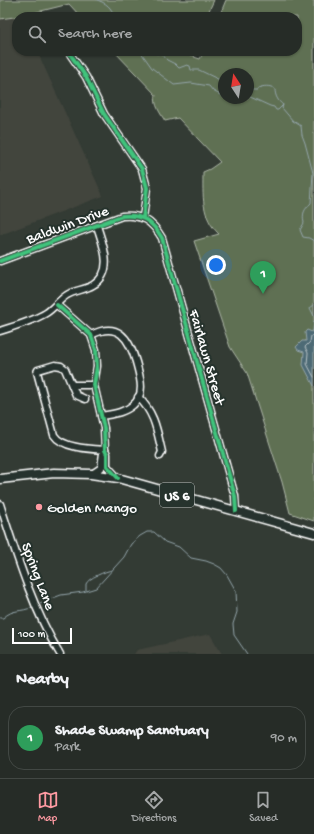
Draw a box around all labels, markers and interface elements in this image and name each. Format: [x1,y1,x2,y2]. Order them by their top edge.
search box [12,12,302,56]
icon: search [26,23,48,45]
text: Search here [58,25,132,43]
north arrow [218,68,254,104]
street label: Baldwin Drive [23,203,112,249]
your location [206,255,226,275]
pin: 1 [250,261,276,294]
street label: Fairlawn Street [184,307,229,409]
road number: US 6 [160,483,194,507]
place label: Golden Mango [47,500,137,518]
marker: Golden Mango [34,502,44,512]
street label: Spring Lane [16,540,58,613]
scale bar [12,626,72,645]
text: 100 m [18,629,45,641]
text: Nearby [16,670,69,690]
text: Shade Swamp Sanctuary [55,722,209,740]
text: 1 [27,731,33,746]
text: 90 m [271,731,297,746]
text: Park [55,740,80,755]
tab: Map [37,789,59,825]
tab: Directions [132,789,176,825]
tab: Saved [249,789,277,825]

